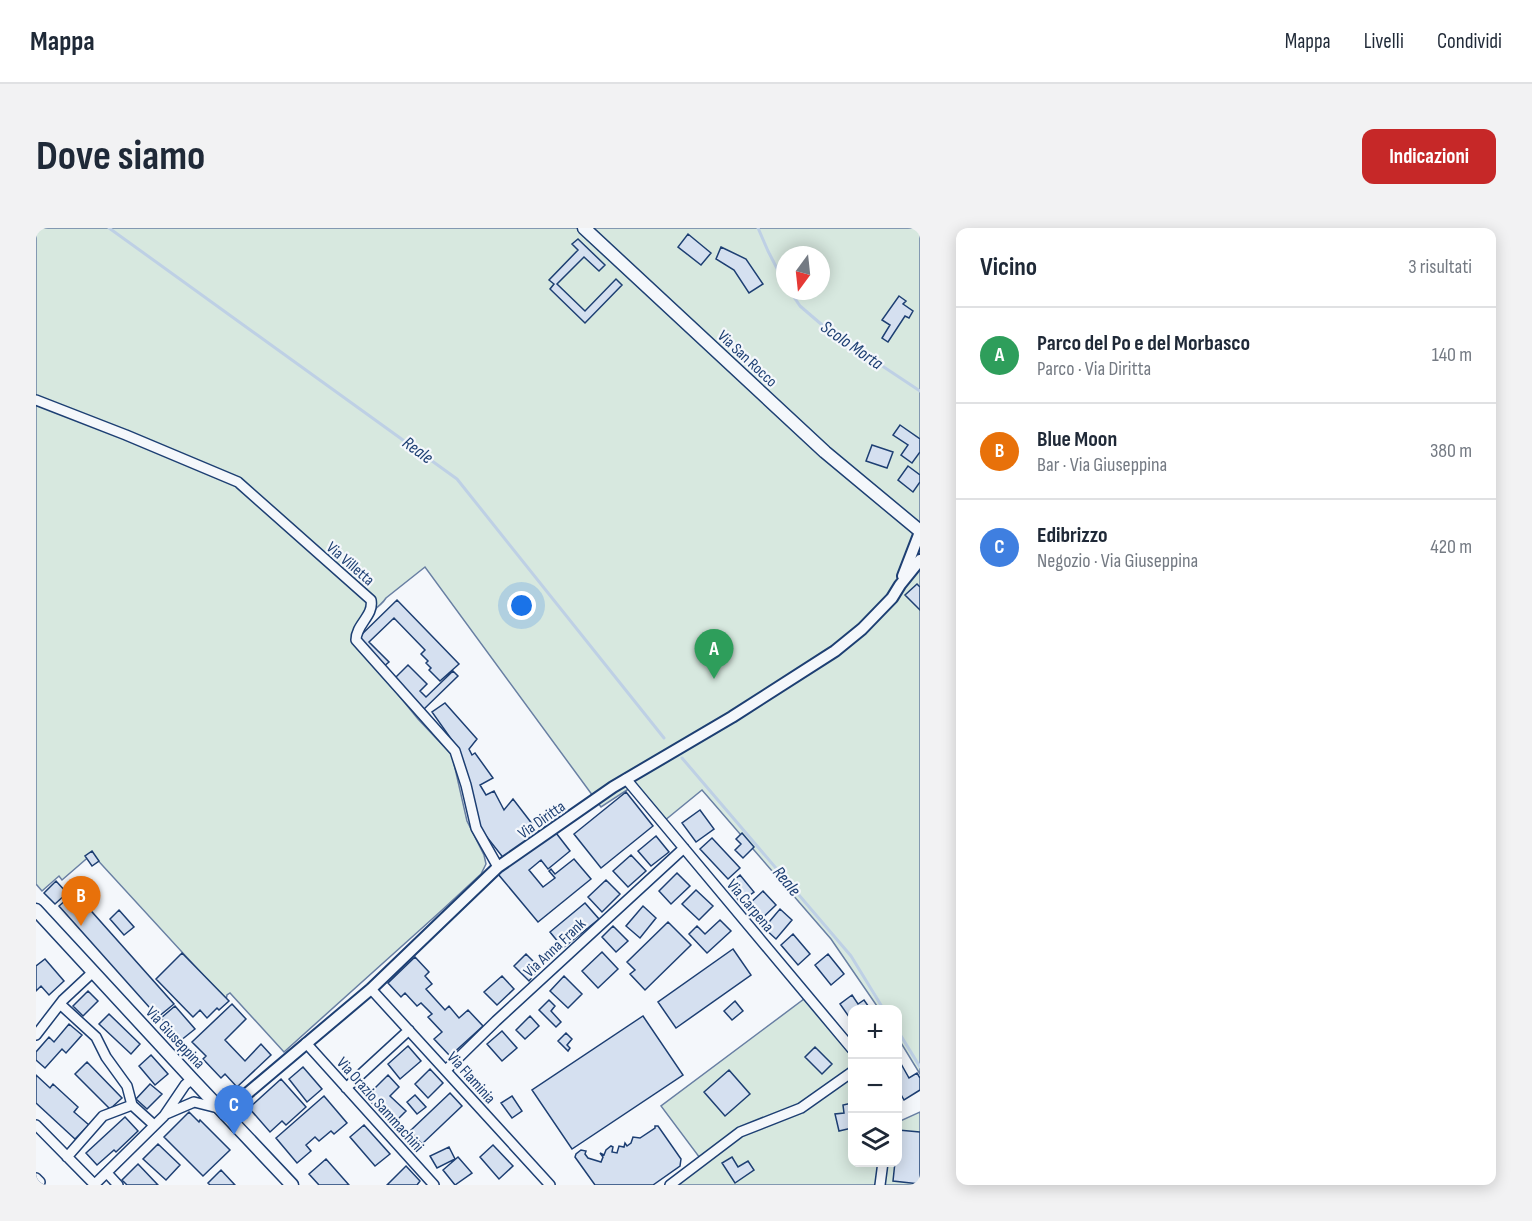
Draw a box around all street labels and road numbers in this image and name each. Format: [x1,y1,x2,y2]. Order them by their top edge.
street label: Via San Rocco [713,327,781,391]
street label: Via Villetta [322,538,378,590]
street label: Via Diritta [515,797,569,843]
street label: Via Carpena [722,876,777,936]
street label: Via Anna Frank [520,915,590,982]
street label: Via Giuseppina [141,1003,208,1073]
street label: Via Flaminia [443,1048,499,1108]
street label: Via Orazio Sammachini [332,1054,427,1156]

